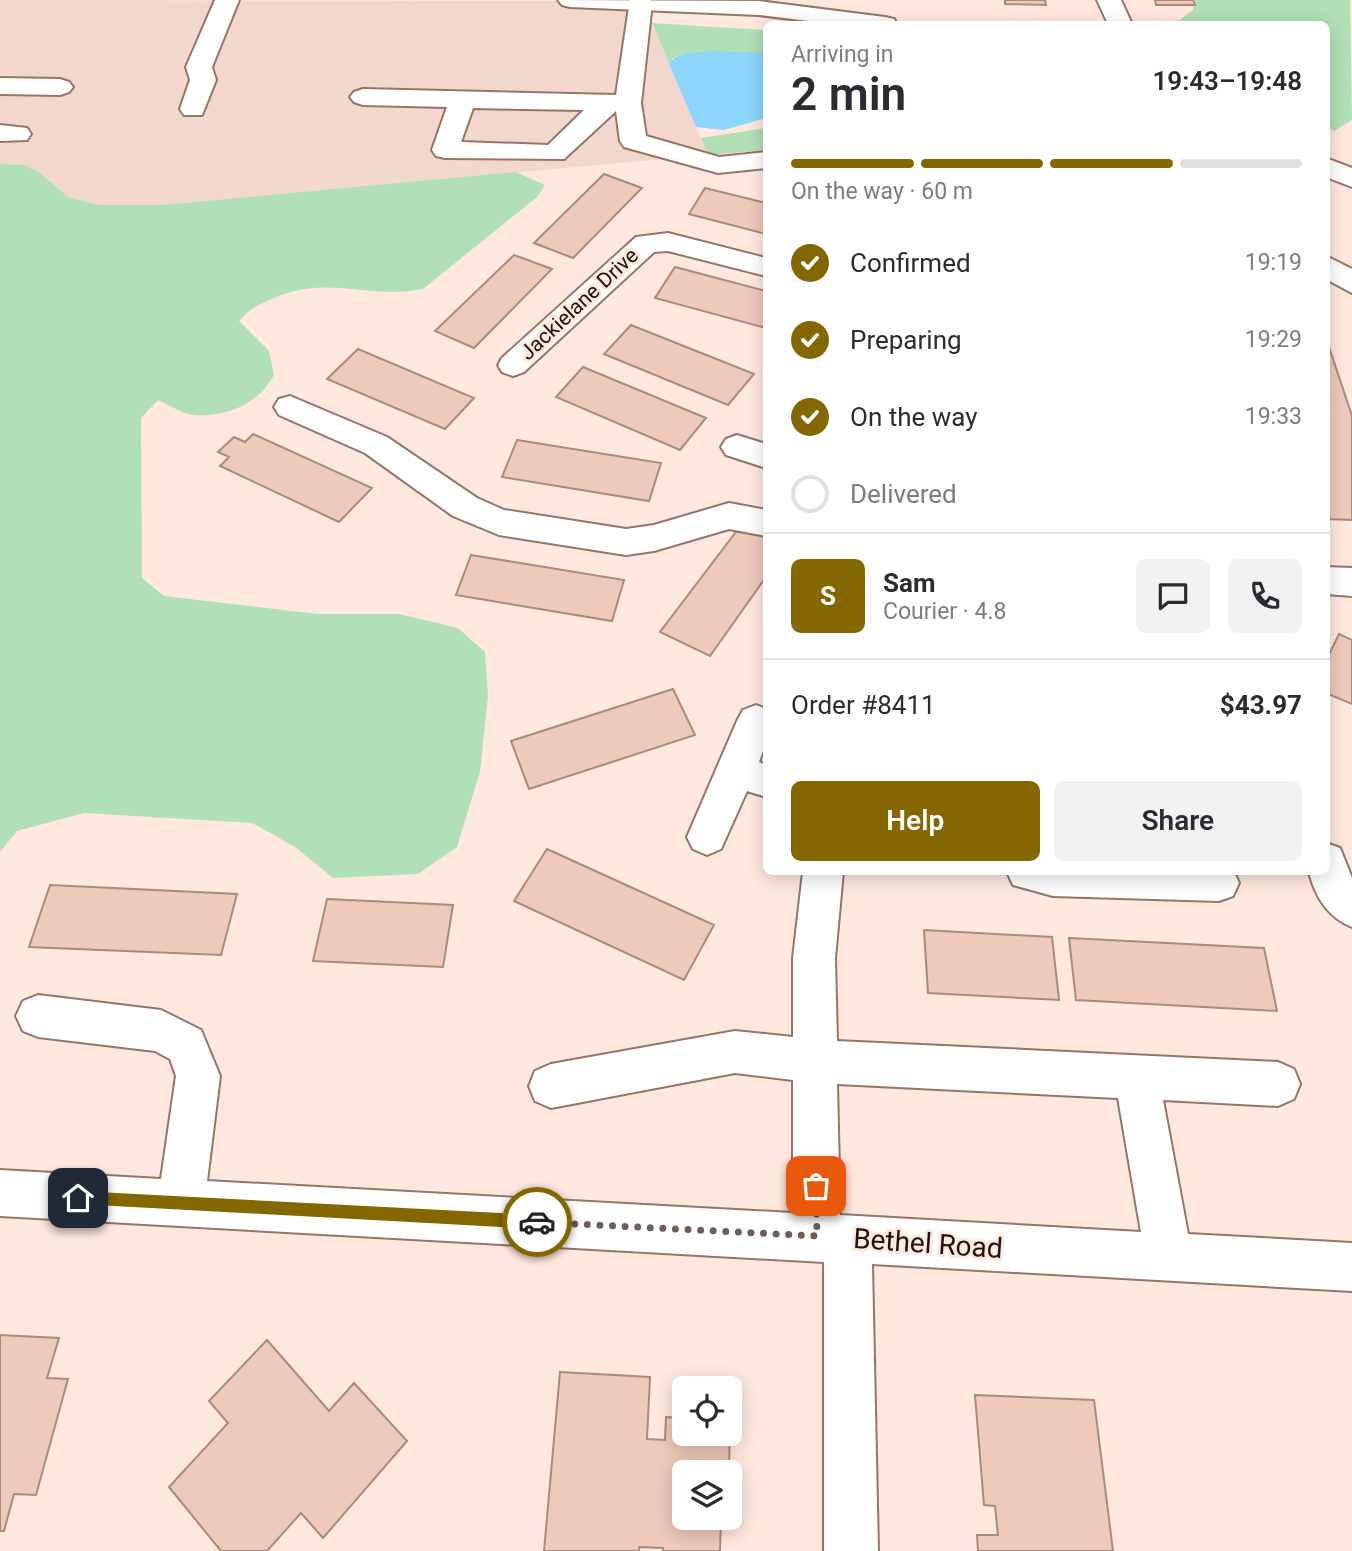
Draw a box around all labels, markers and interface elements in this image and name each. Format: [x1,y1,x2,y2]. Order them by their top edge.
text: Arriving in [791,41,894,68]
text: 19:43–19:48 [1152,66,1302,96]
text: 2 min [791,67,906,121]
text: On the way · 60 m [791,178,973,205]
street label: Jackielane Drive [515,243,643,365]
icon: check [791,244,829,282]
text: Confirmed [850,248,971,278]
text: 19:19 [1245,249,1302,276]
icon: check [791,321,829,359]
text: Preparing [850,325,962,355]
text: 19:29 [1245,326,1302,353]
icon: check [791,398,829,436]
text: On the way [850,402,978,432]
text: 19:33 [1245,403,1302,430]
text: Delivered [850,479,957,509]
button: chat [1136,559,1210,633]
button: phone [1228,559,1302,633]
text: Sam [883,568,935,598]
text: S [820,581,836,611]
text: Courier · 4.8 [883,598,1006,625]
text: Order #8411 [791,690,936,720]
text: $43.97 [1220,690,1302,720]
button: Help [791,781,1040,861]
button: Share [1054,781,1302,861]
pin [786,1156,846,1216]
icon: bag [797,1167,835,1205]
pin [48,1168,108,1228]
icon: home [59,1179,97,1217]
courier [502,1187,572,1257]
icon: car [518,1203,556,1241]
street label: Bethel Road [852,1222,1004,1265]
map controls [672,1376,742,1530]
button: locate [672,1376,742,1446]
button: layers [672,1460,742,1530]

